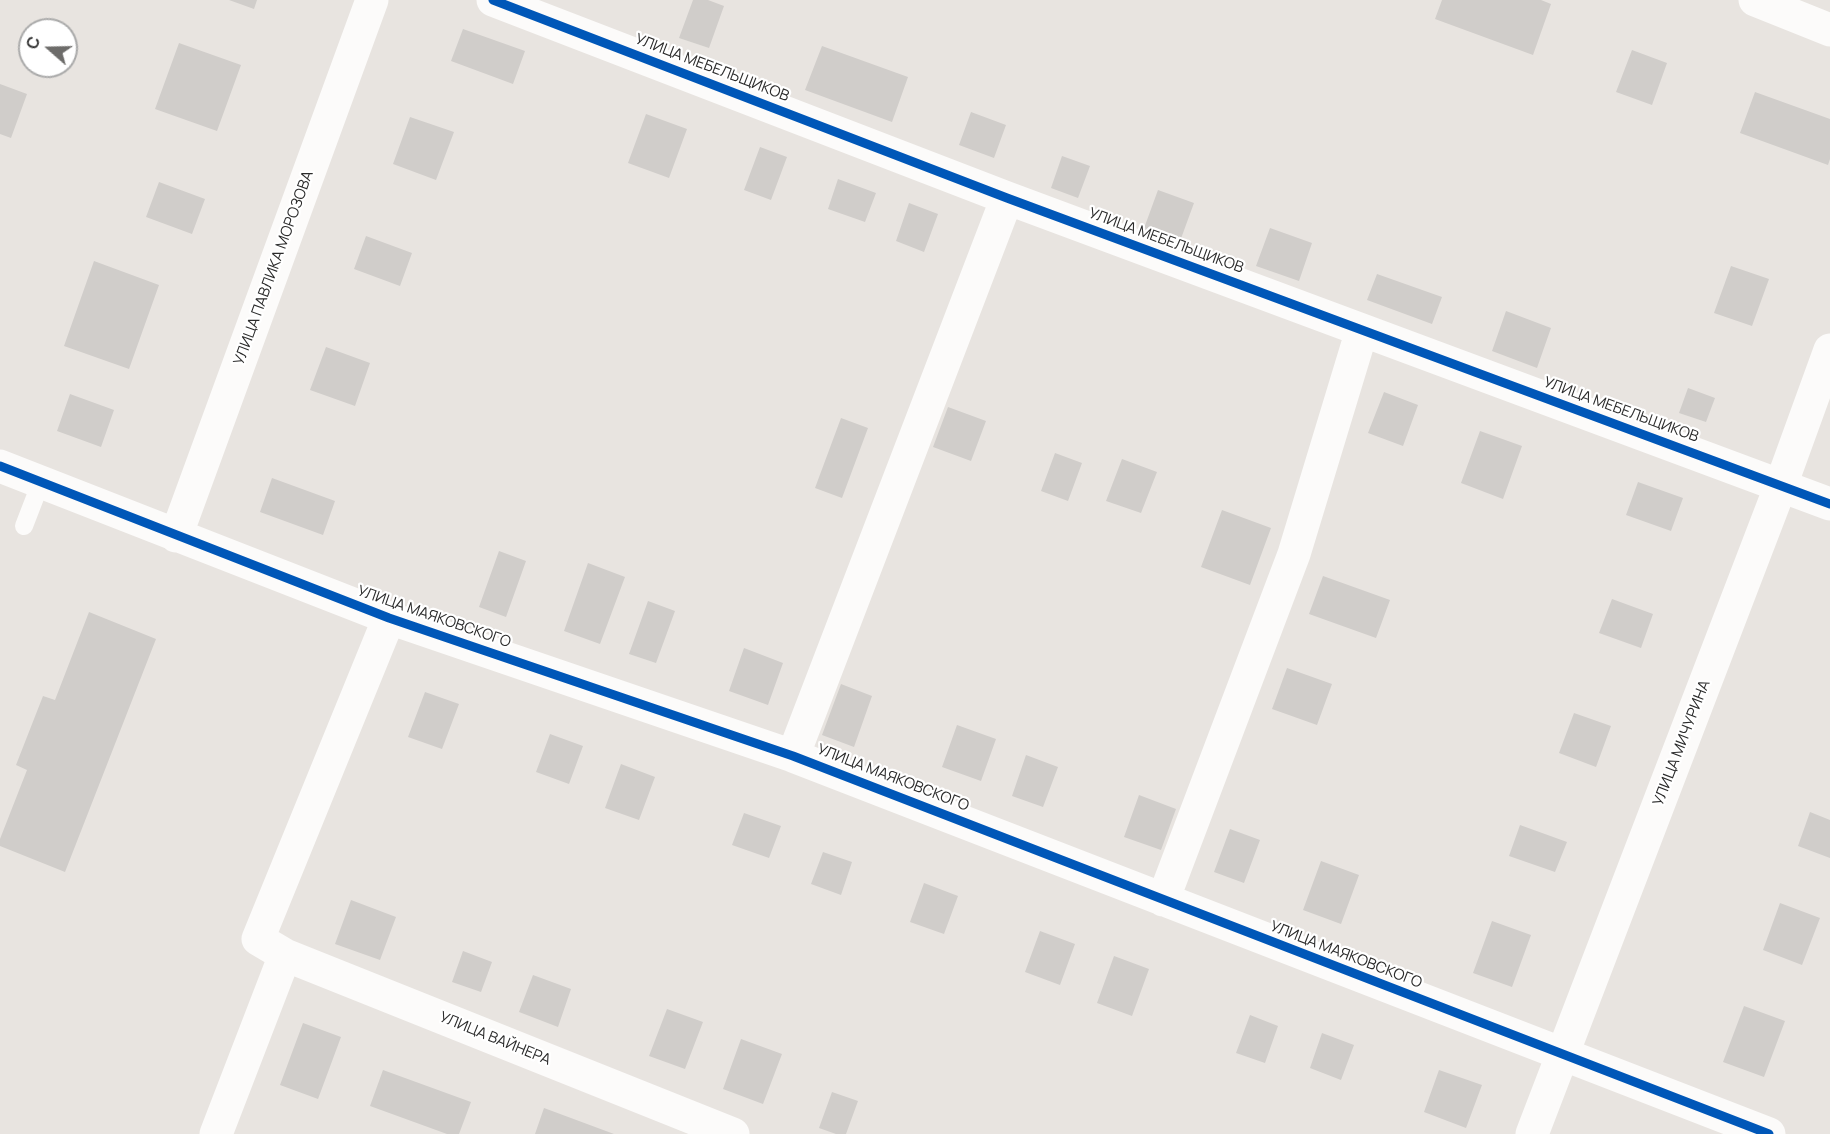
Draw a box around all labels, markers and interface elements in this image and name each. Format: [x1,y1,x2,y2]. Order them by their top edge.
north arrow [18,18,78,78]
street label: УЛИЦА МЕБЕЛЬЩИКОВ [633,30,791,106]
text: С [21,33,45,52]
street label: УЛИЦА ПАВЛИКА МОРОЗОВА [230,168,318,368]
street label: УЛИЦА МЕБЕЛЬЩИКОВ [1086,205,1246,277]
street label: УЛИЦА МЕБЕЛЬЩИКОВ [1541,374,1701,446]
street label: УЛИЦА МАЯКОВСКОГО [355,582,513,652]
street label: УЛИЦА МИЧУРИНА [1650,678,1714,808]
street label: УЛИЦА МАЯКОВСКОГО [815,741,971,815]
street label: УЛИЦА МАЯКОВСКОГО [1268,918,1424,992]
street label: УЛИЦА ВАЙНЕРА [437,1008,553,1070]

